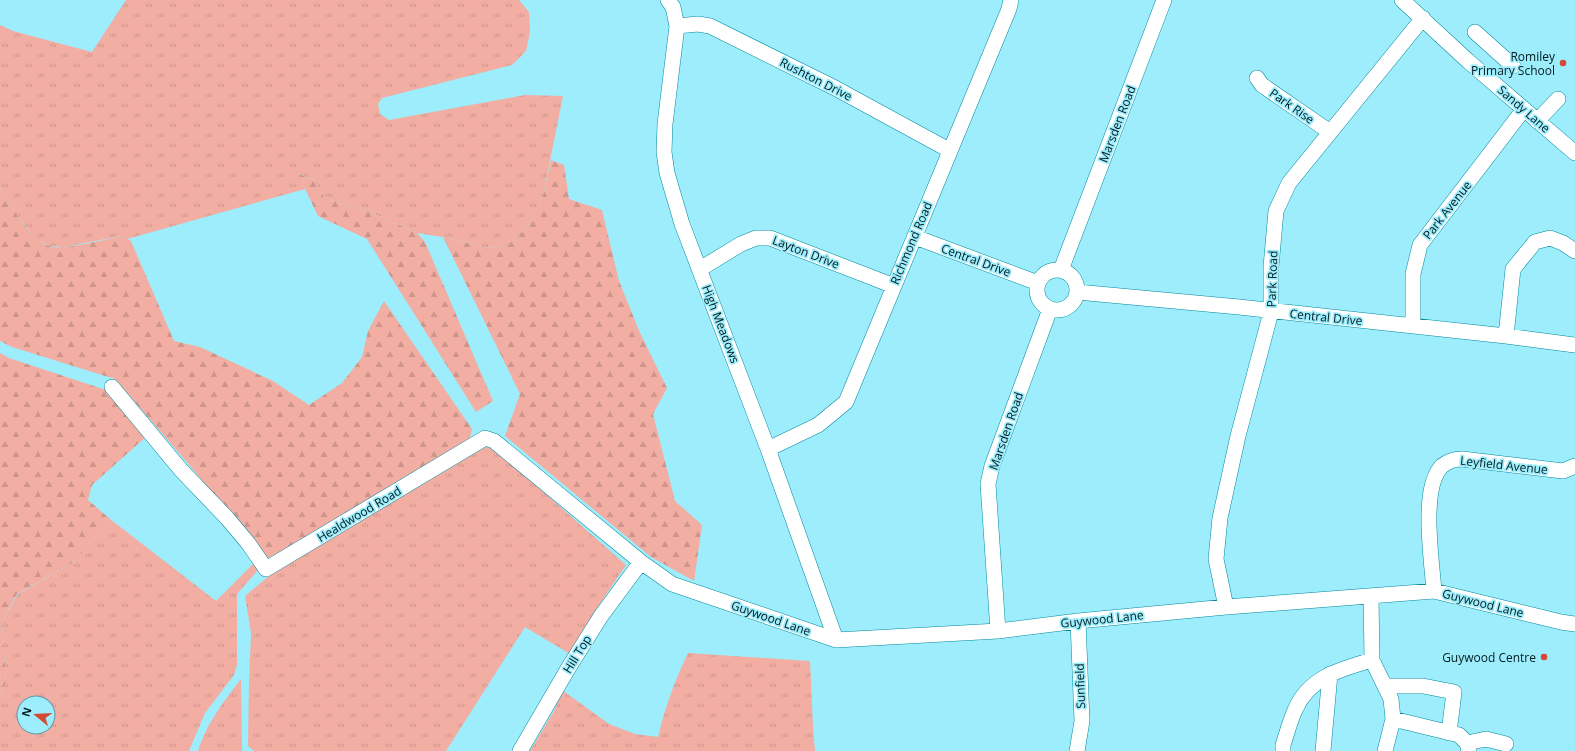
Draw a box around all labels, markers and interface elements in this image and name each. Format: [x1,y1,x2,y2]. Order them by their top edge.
place label: Romiley Primary School [1471,48,1556,79]
street label: Rushton Drive [777,53,855,105]
marker: Romiley Primary School [1558,58,1568,68]
street label: Sandy Lane [1494,82,1554,137]
street label: Marsden Road [1095,83,1139,165]
street label: Park Rise [1266,84,1318,128]
street label: Park Avenue [1419,177,1475,243]
street label: Richmond Road [886,199,936,287]
street label: Layton Drive [770,231,842,273]
street label: Central Drive [939,240,1013,281]
street label: Park Road [1263,250,1281,308]
street label: High Meadows [698,282,744,366]
street label: Central Drive [1289,305,1363,329]
street label: Marsden Road [985,390,1027,472]
street label: Leyfield Avenue [1459,452,1549,478]
street label: Healdwood Road [314,482,404,546]
street label: Guywood Lane [1441,585,1526,621]
street label: Guywood Lane [729,596,813,640]
street label: Guywood Lane [1060,606,1145,632]
street label: Hill Top [559,632,595,676]
place label: Guywood Centre [1442,649,1536,666]
marker: Guywood Centre [1539,652,1549,662]
street label: Sunfield [1071,663,1089,709]
north arrow [16,695,56,735]
text: N [17,705,35,718]

